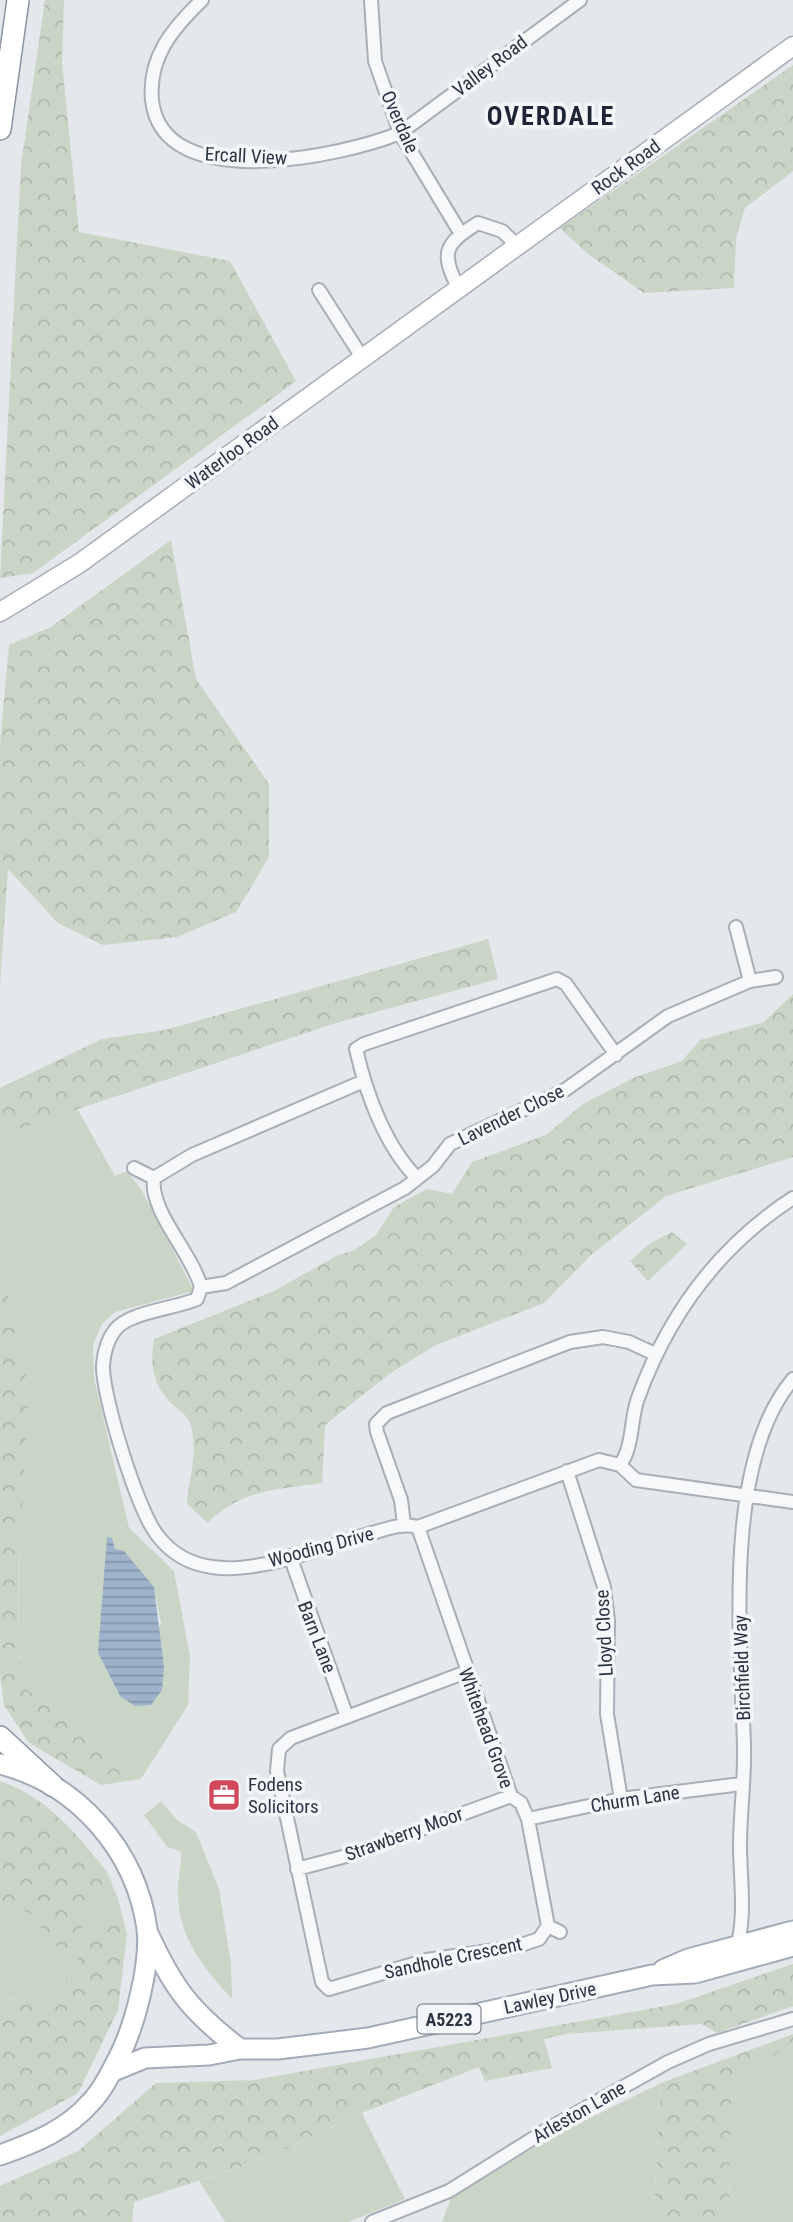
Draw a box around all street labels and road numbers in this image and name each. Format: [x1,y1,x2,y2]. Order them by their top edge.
street label: Valley Road [448,31,532,101]
street label: Overdale [376,87,424,157]
street label: Rock Road [587,134,665,200]
street label: Ercall View [204,142,288,170]
street label: Waterloo Road [181,412,283,494]
street label: Lavender Close [454,1079,568,1151]
street label: Wooding Drive [266,1522,376,1572]
street label: Lloyd Close [590,1589,618,1677]
street label: Barn Lane [293,1598,341,1676]
street label: Birchfield Way [729,1615,755,1721]
street label: Whitehead Grove [454,1665,518,1792]
street label: Churm Lane [589,1781,681,1817]
street label: Strawberry Moor [342,1802,466,1866]
street label: Sandhole Crescent [382,1932,524,1984]
street label: Lawley Drive [502,1977,598,2019]
road number: A5223 [418,2005,480,2034]
street label: Arleston Lane [528,2076,630,2148]

